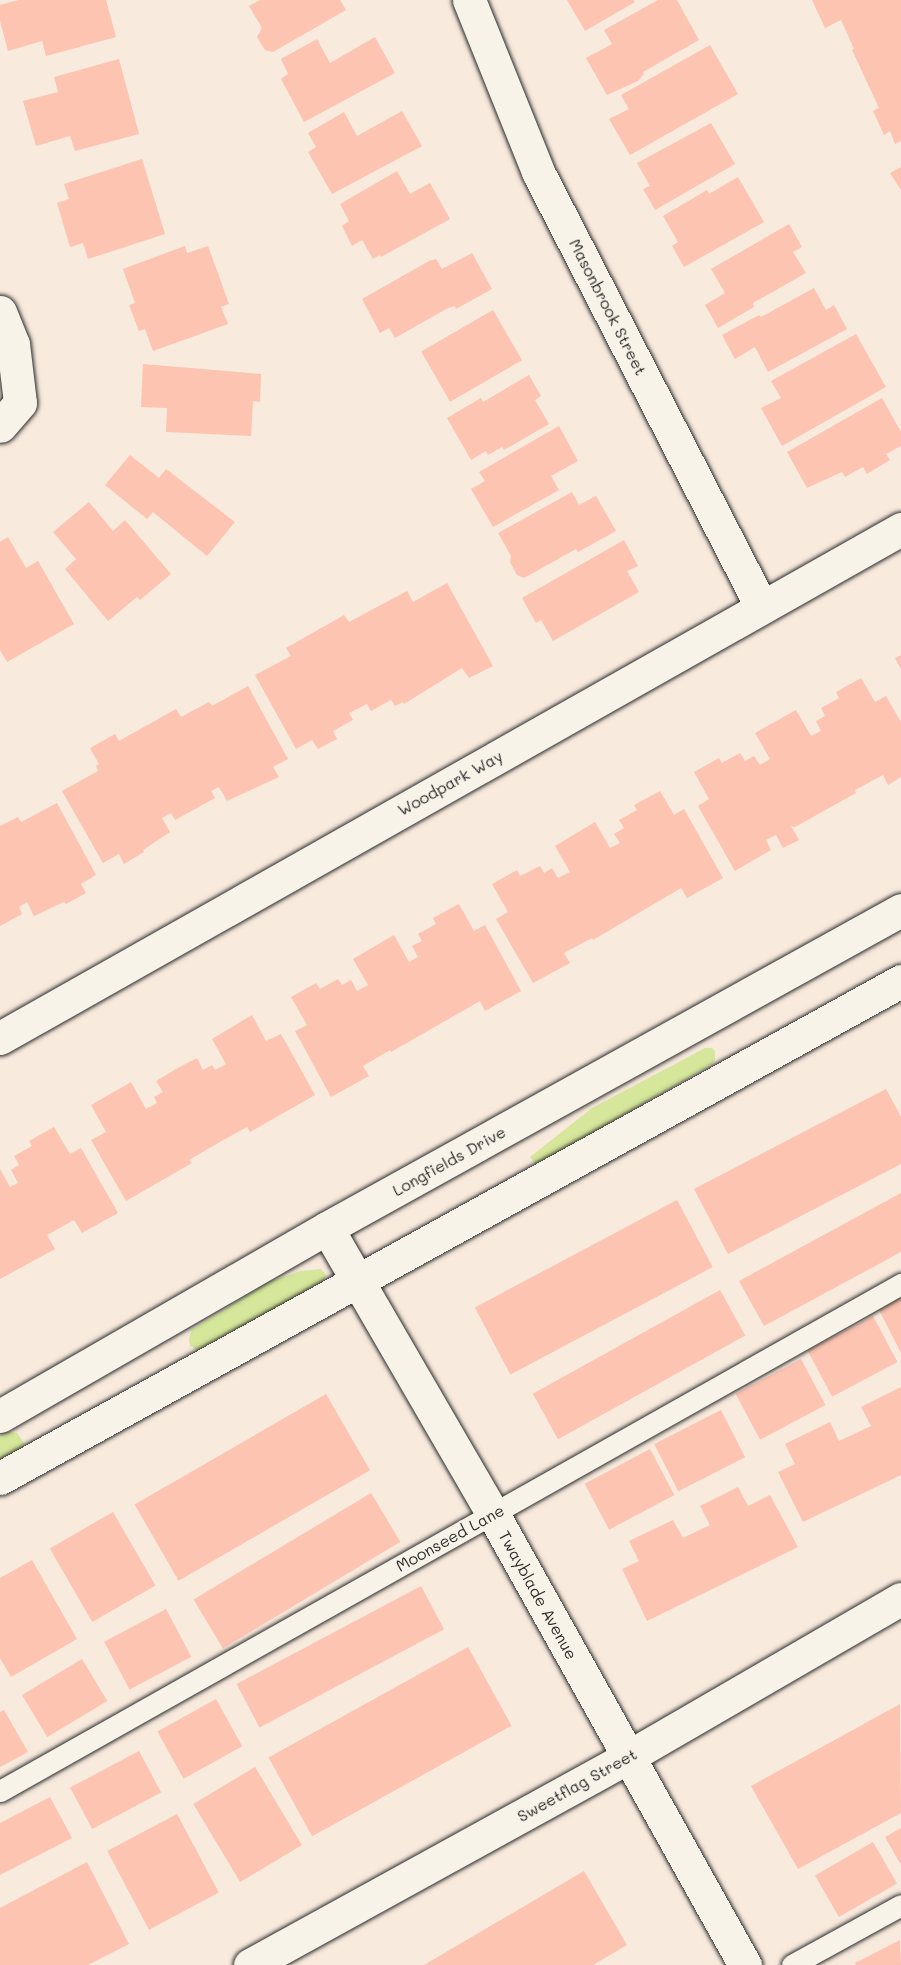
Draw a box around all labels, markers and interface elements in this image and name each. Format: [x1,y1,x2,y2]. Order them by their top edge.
street label: Masonbrook Street [565,236,651,378]
street label: Woodpark Way [394,746,506,820]
street label: Longfields Drive [389,1122,509,1200]
street label: Moonseed Lane [393,1500,507,1576]
street label: Twayblade Avenue [495,1527,581,1663]
street label: Sweetflag Street [514,1744,640,1826]

